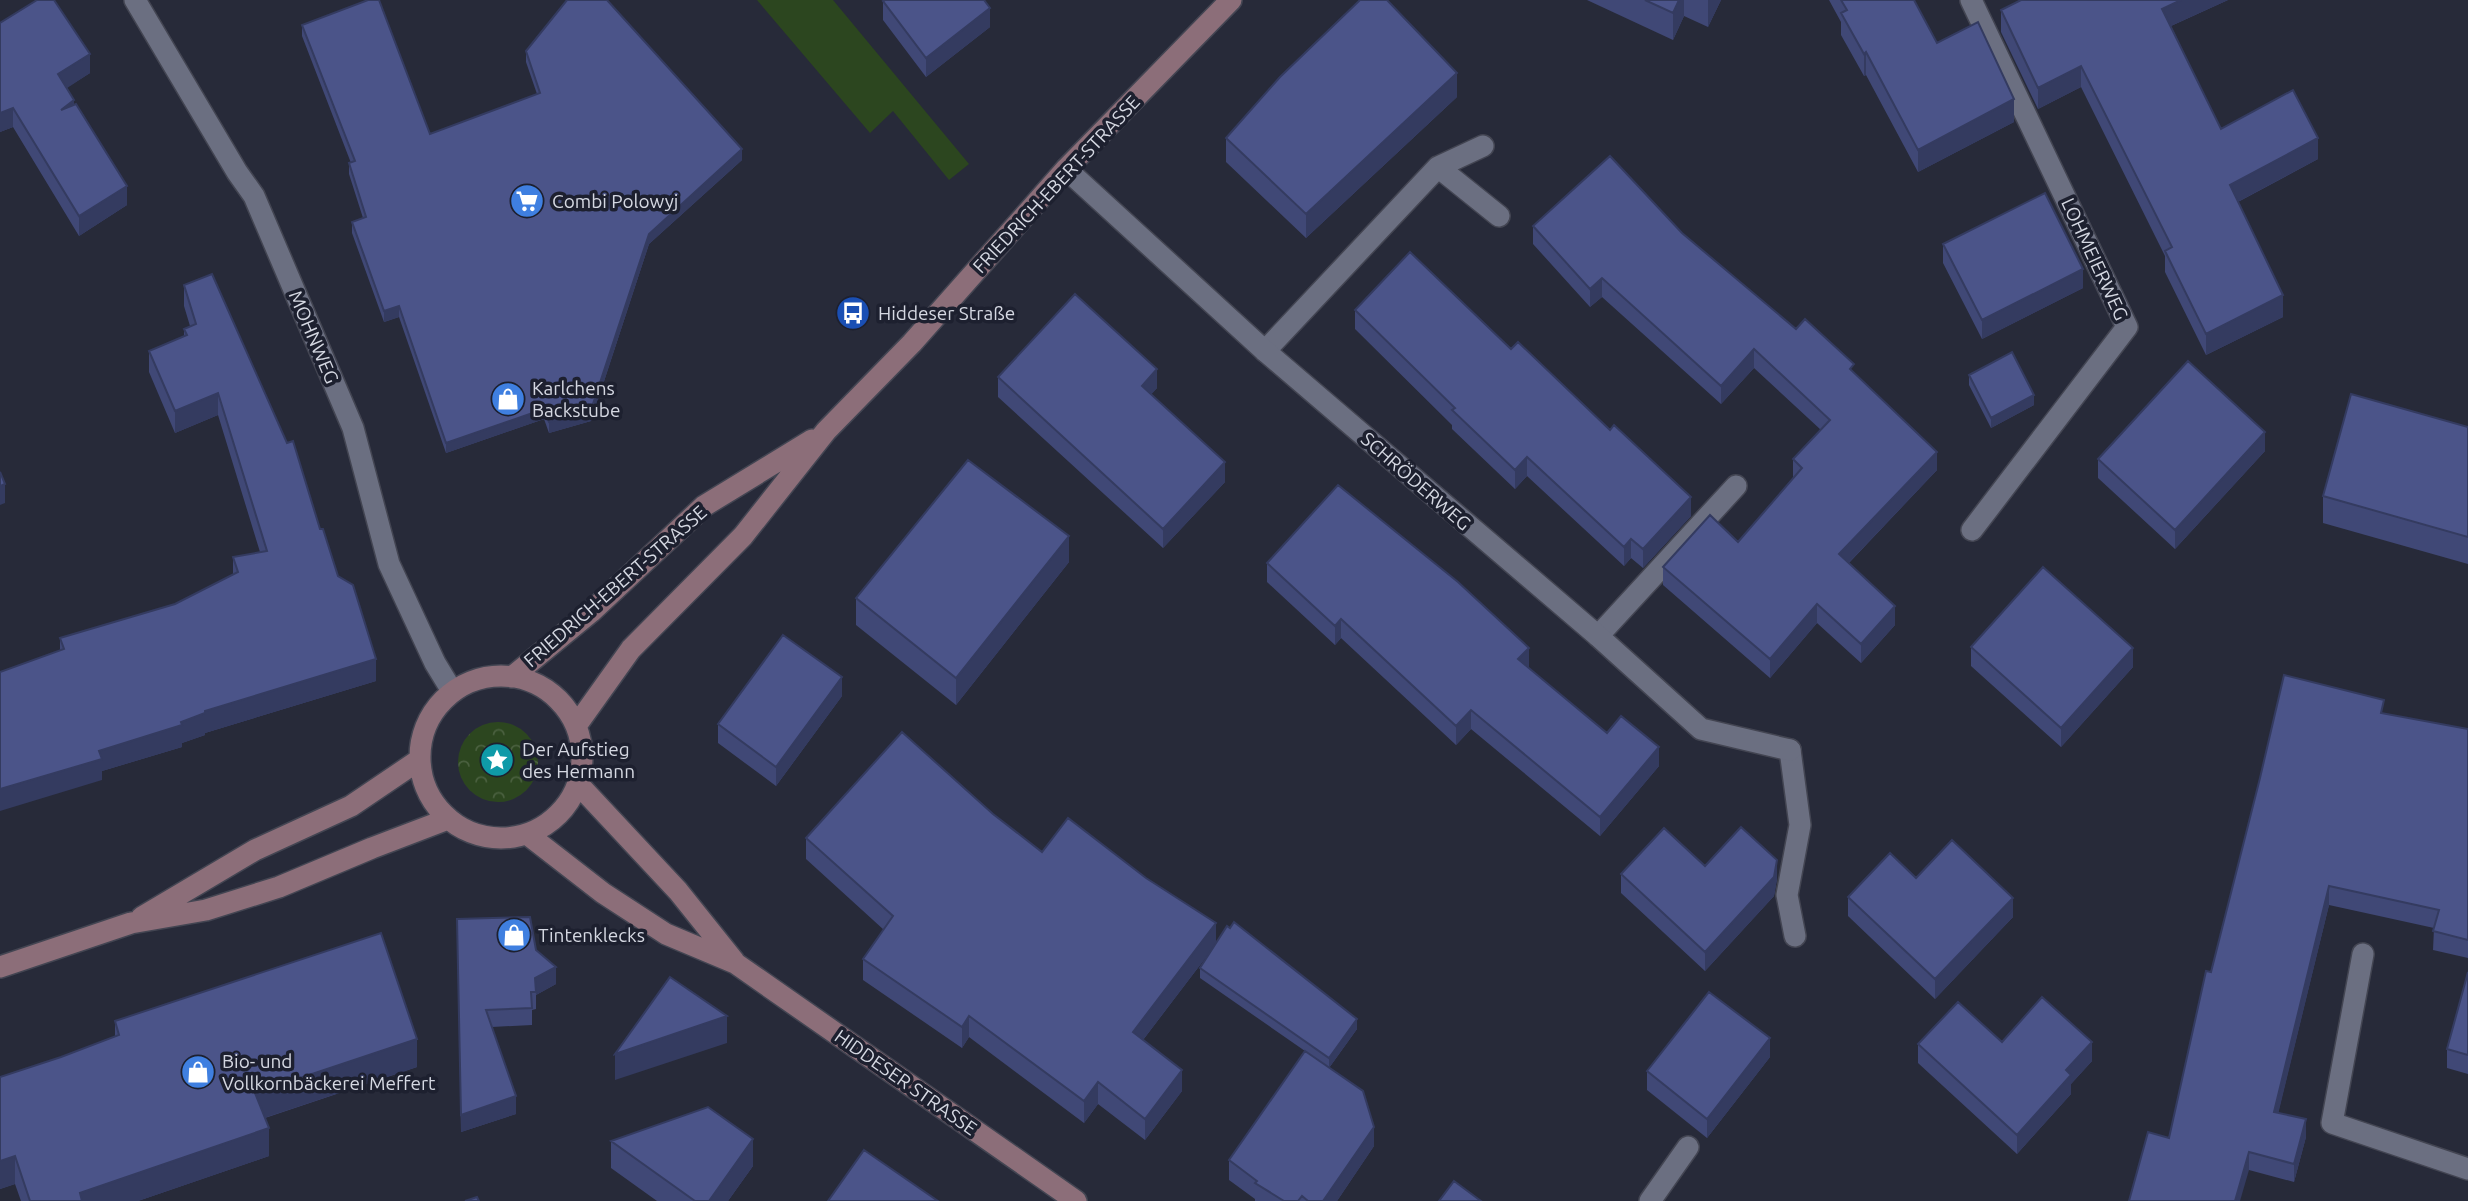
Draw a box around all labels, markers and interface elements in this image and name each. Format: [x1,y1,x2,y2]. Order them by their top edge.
street label: FRIEDRICH-EBERT-STRASSE [968,91,1144,277]
supermarket icon: Combi Polowyj [508,182,546,220]
place label: Combi Polowyj [552,190,678,212]
street label: LOHMEIERWEG [2057,194,2133,324]
street label: MOHNWEG [285,287,343,387]
bus stop icon: Hiddeser Straße [834,294,872,332]
place label: Hiddeser Straße [878,302,1015,324]
place label: Karlchens Backstube [532,377,620,421]
shop icon: Karlchens Backstube [489,380,527,418]
street label: SCHRÖDERWEG [1357,427,1475,535]
street label: FRIEDRICH-EBERT-STRASSE [519,501,711,671]
place label: Der Aufstieg des Hermann [522,738,635,782]
place icon: Der Aufstieg des Hermann [478,741,516,779]
shop icon: Tintenklecks [495,916,533,954]
place label: Tintenklecks [538,924,645,946]
street label: HIDDESER STRASSE [831,1025,981,1139]
place label: Bio- und Vollkornbäckerei Meffert [222,1050,436,1094]
shop icon: Bio- und Vollkornbäckerei Meffert [179,1053,217,1091]

